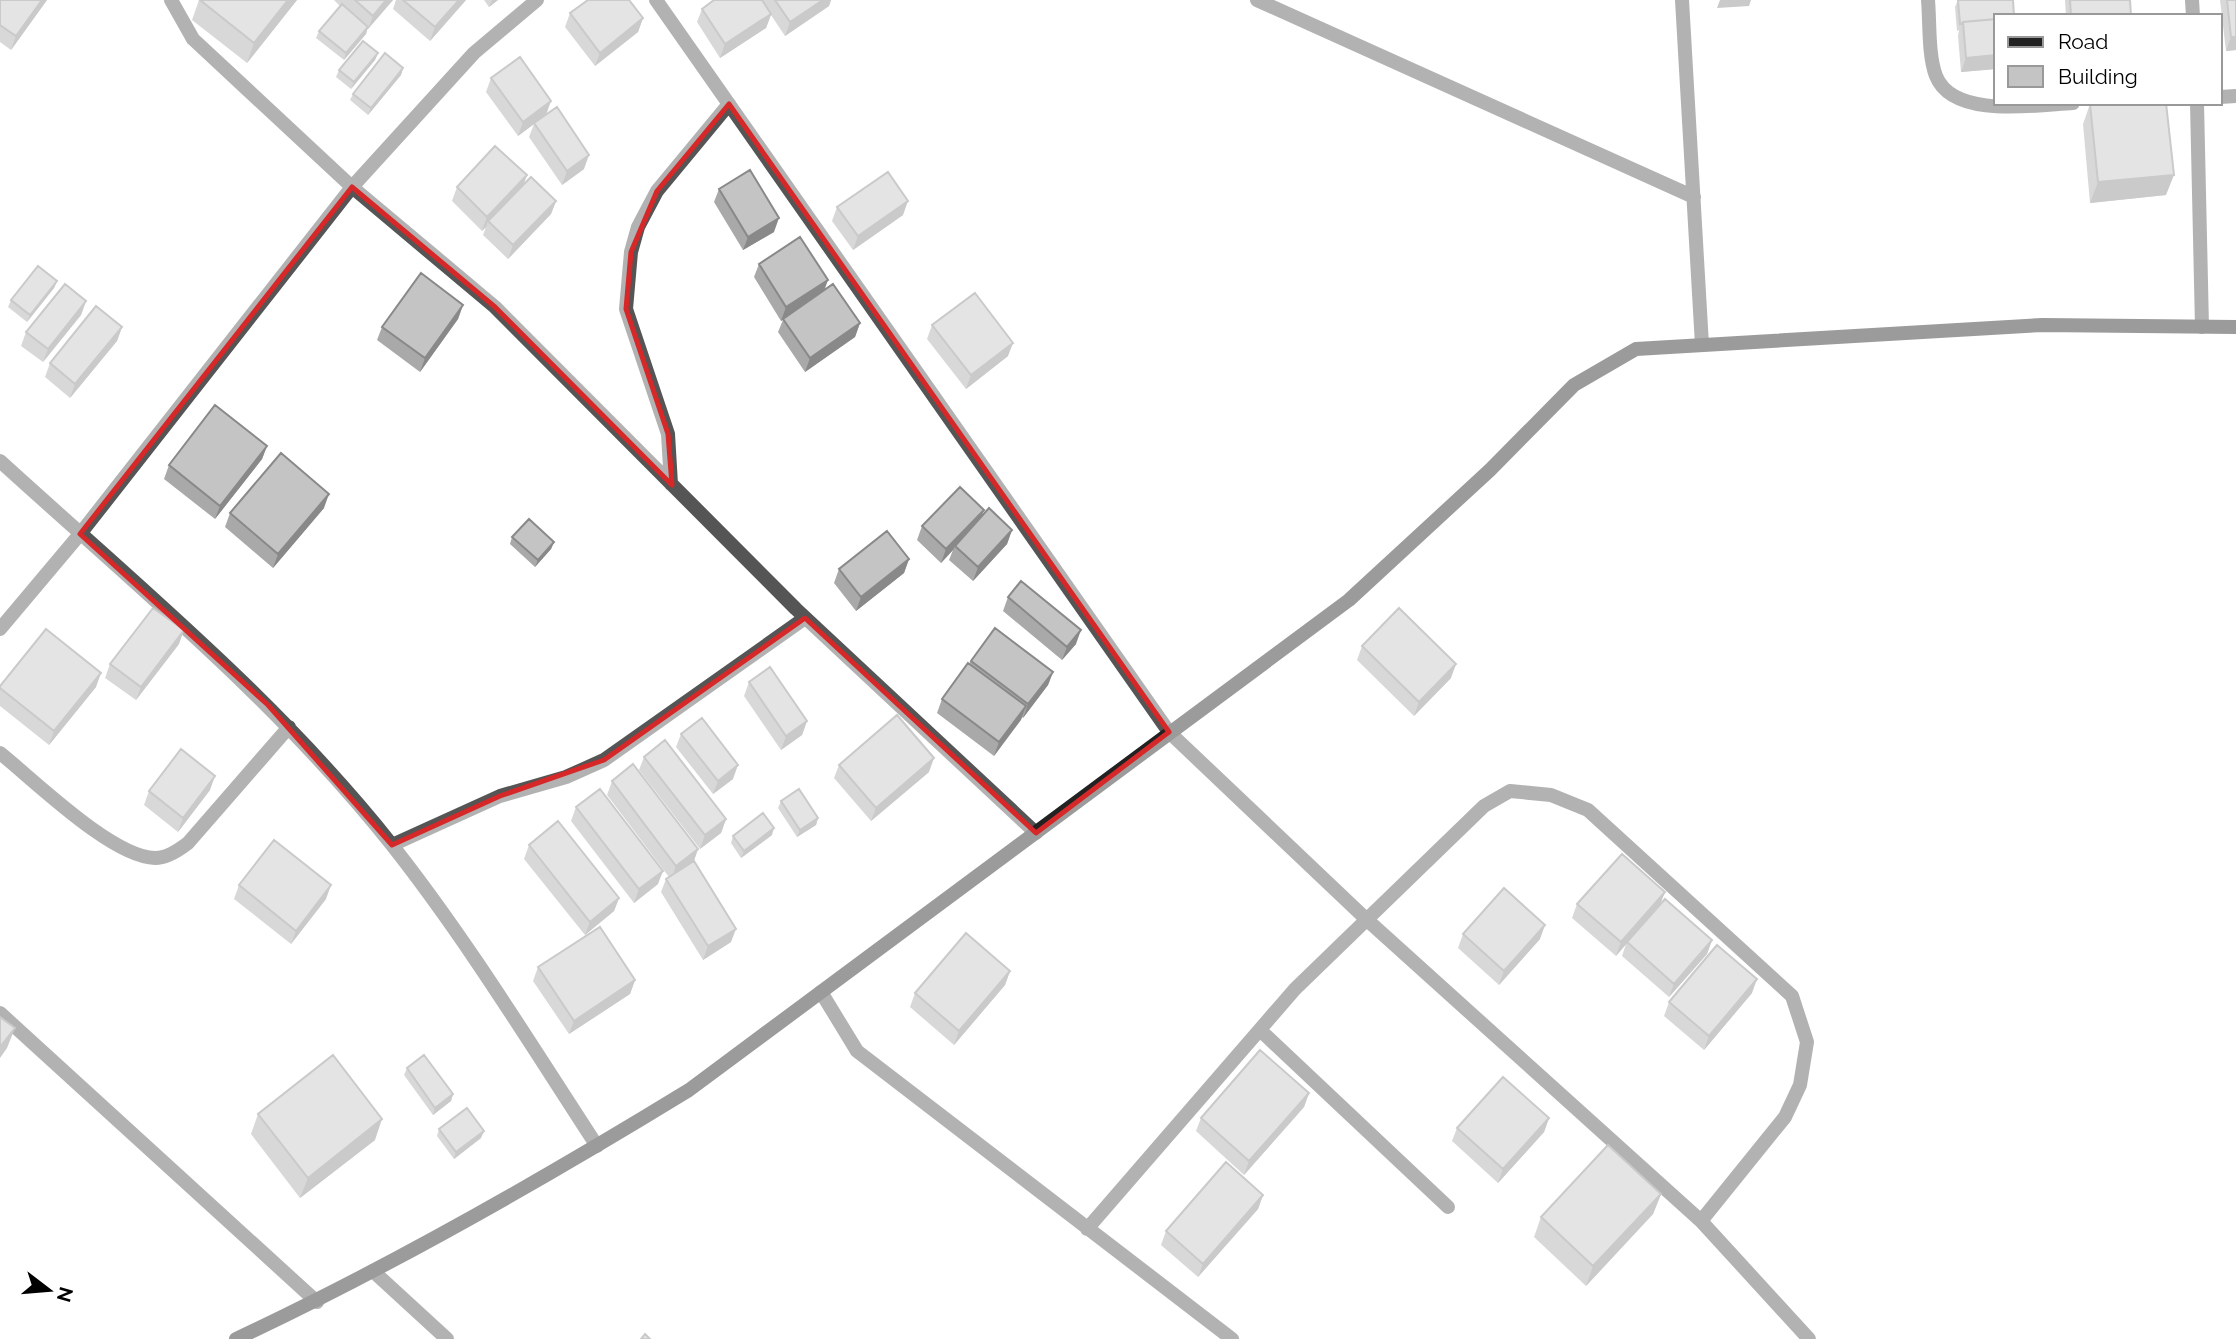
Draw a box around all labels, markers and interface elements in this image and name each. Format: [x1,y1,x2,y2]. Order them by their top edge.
legend [1994,14,2222,105]
text: Road [2058,29,2108,54]
text: Building [2058,64,2138,89]
north arrow [14,1255,84,1325]
text: N [53,1285,78,1305]

